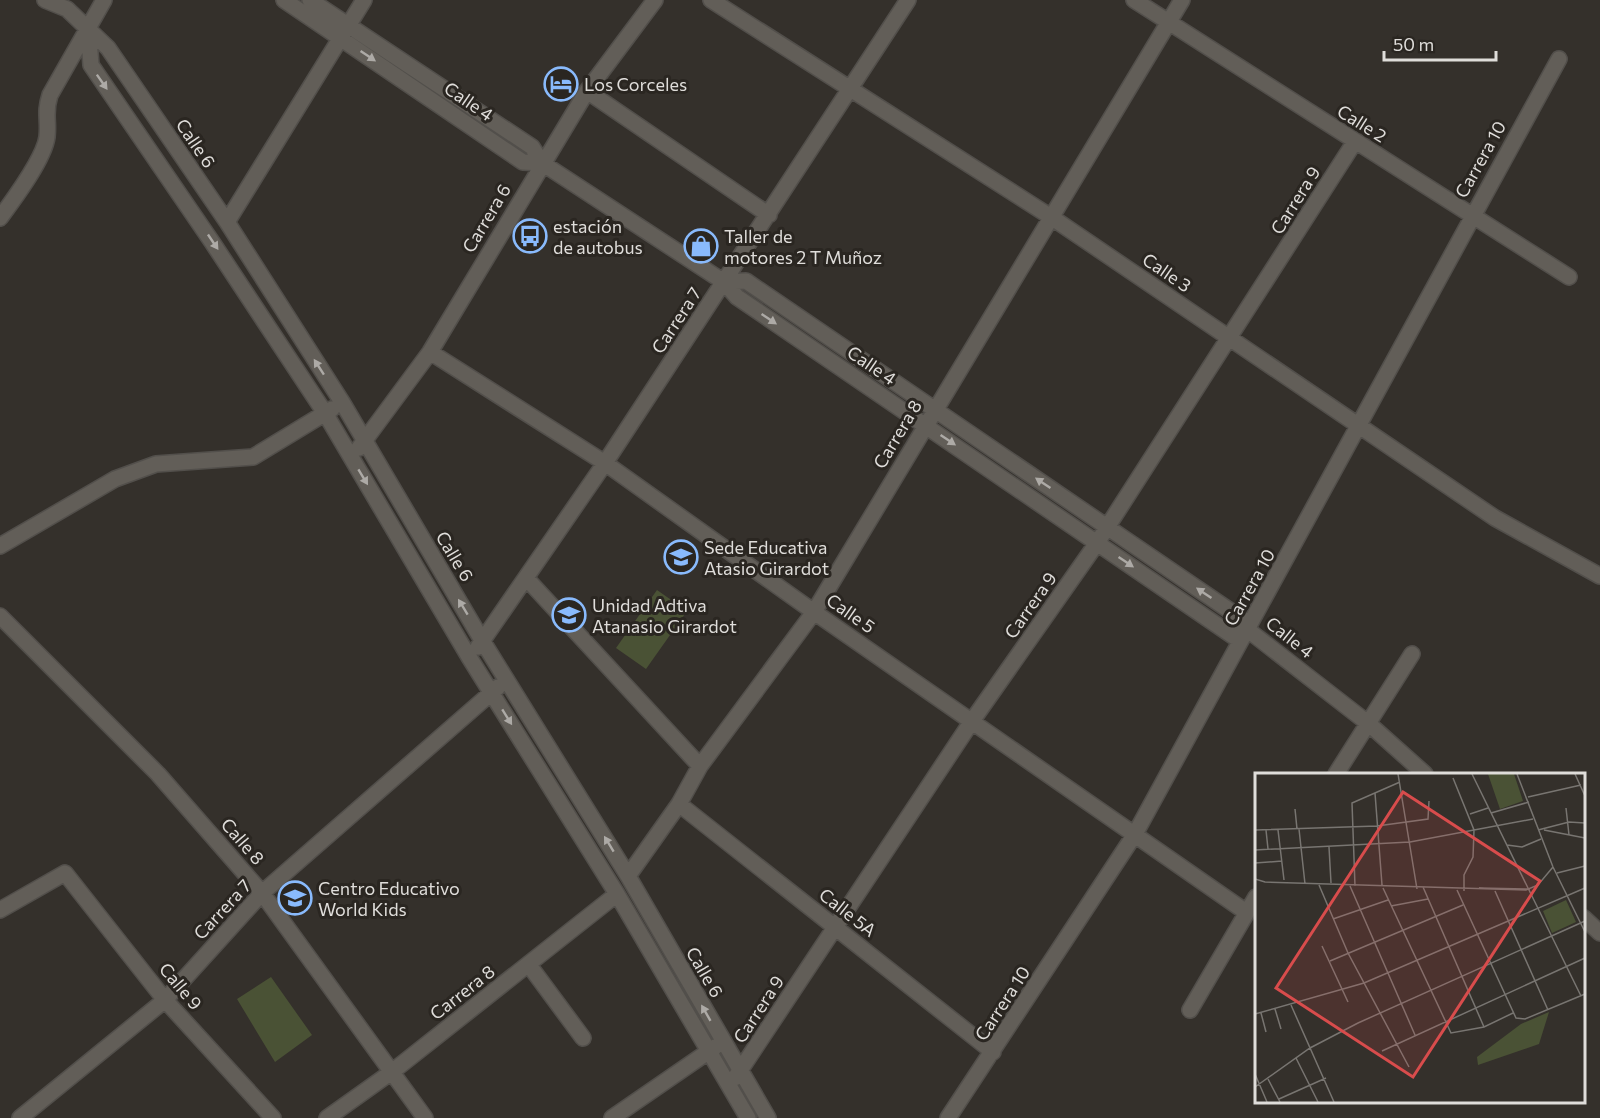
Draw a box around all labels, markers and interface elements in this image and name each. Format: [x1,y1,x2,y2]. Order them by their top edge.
scale bar [1384,24,1496,62]
text: 50 m [1393,33,1434,55]
one-way arrow [359,50,375,62]
hotel icon: Los Corceles [543,66,579,102]
one-way arrow [96,73,108,89]
place label: Los Corceles [584,73,687,95]
street label: Calle 4 [440,77,498,126]
street label: Calle 2 [1333,99,1391,147]
street label: Calle 6 [172,114,220,172]
street label: Carrera 10 [1450,117,1510,201]
street label: Carrera 9 [1266,162,1324,238]
street label: Carrera 6 [457,180,515,256]
place label: estación de autobus [553,215,643,258]
bus stop icon: estación de autobus [512,218,548,254]
place label: Taller de motores 2 T Muñoz [724,225,882,268]
shop icon: Taller de motores 2 T Muñoz [683,228,719,264]
one-way arrow [207,234,219,250]
street label: Calle 3 [1138,248,1196,296]
street label: Carrera 7 [646,283,706,357]
one-way arrow [761,313,777,325]
street label: Calle 4 [843,341,901,390]
one-way arrow [314,359,325,376]
street label: Carrera 8 [868,396,926,472]
one-way arrow [939,435,956,446]
one-way arrow [358,469,369,485]
one-way arrow [1035,477,1051,489]
street label: Calle 6 [431,527,479,585]
place label: Sede Educativa Atasio Girardot [704,536,829,579]
school or university icon: Sede Educativa Atasio Girardot [663,539,699,575]
street label: Carrera 10 [1219,545,1279,629]
one-way arrow [1118,557,1134,568]
street label: Carrera 9 [999,568,1061,642]
one-way arrow [1196,587,1212,599]
street label: Calle 5 [823,588,879,638]
place label: Unidad Adtiva Atanasio Girardot [592,594,737,637]
school or university icon: Unidad Adtiva Atanasio Girardot [551,597,587,633]
one-way arrow [457,599,468,615]
street label: Calle 4 [1262,612,1318,663]
one-way arrow [501,709,512,725]
inset map [1255,773,1585,1103]
street label: Calle 8 [217,813,269,869]
one-way arrow [603,836,614,852]
street label: Carrera 7 [188,874,256,944]
place label: Centro Educativo World Kids [318,877,460,920]
school or university icon: Centro Educativo World Kids [277,880,313,916]
street label: Calle 5A [815,883,881,941]
street label: Calle 6 [682,943,728,1001]
street label: Calle 9 [155,958,207,1014]
street label: Carrera 8 [425,960,499,1024]
street label: Carrera 10 [970,962,1034,1044]
street label: Carrera 9 [728,971,788,1047]
one-way arrow [701,1004,711,1021]

